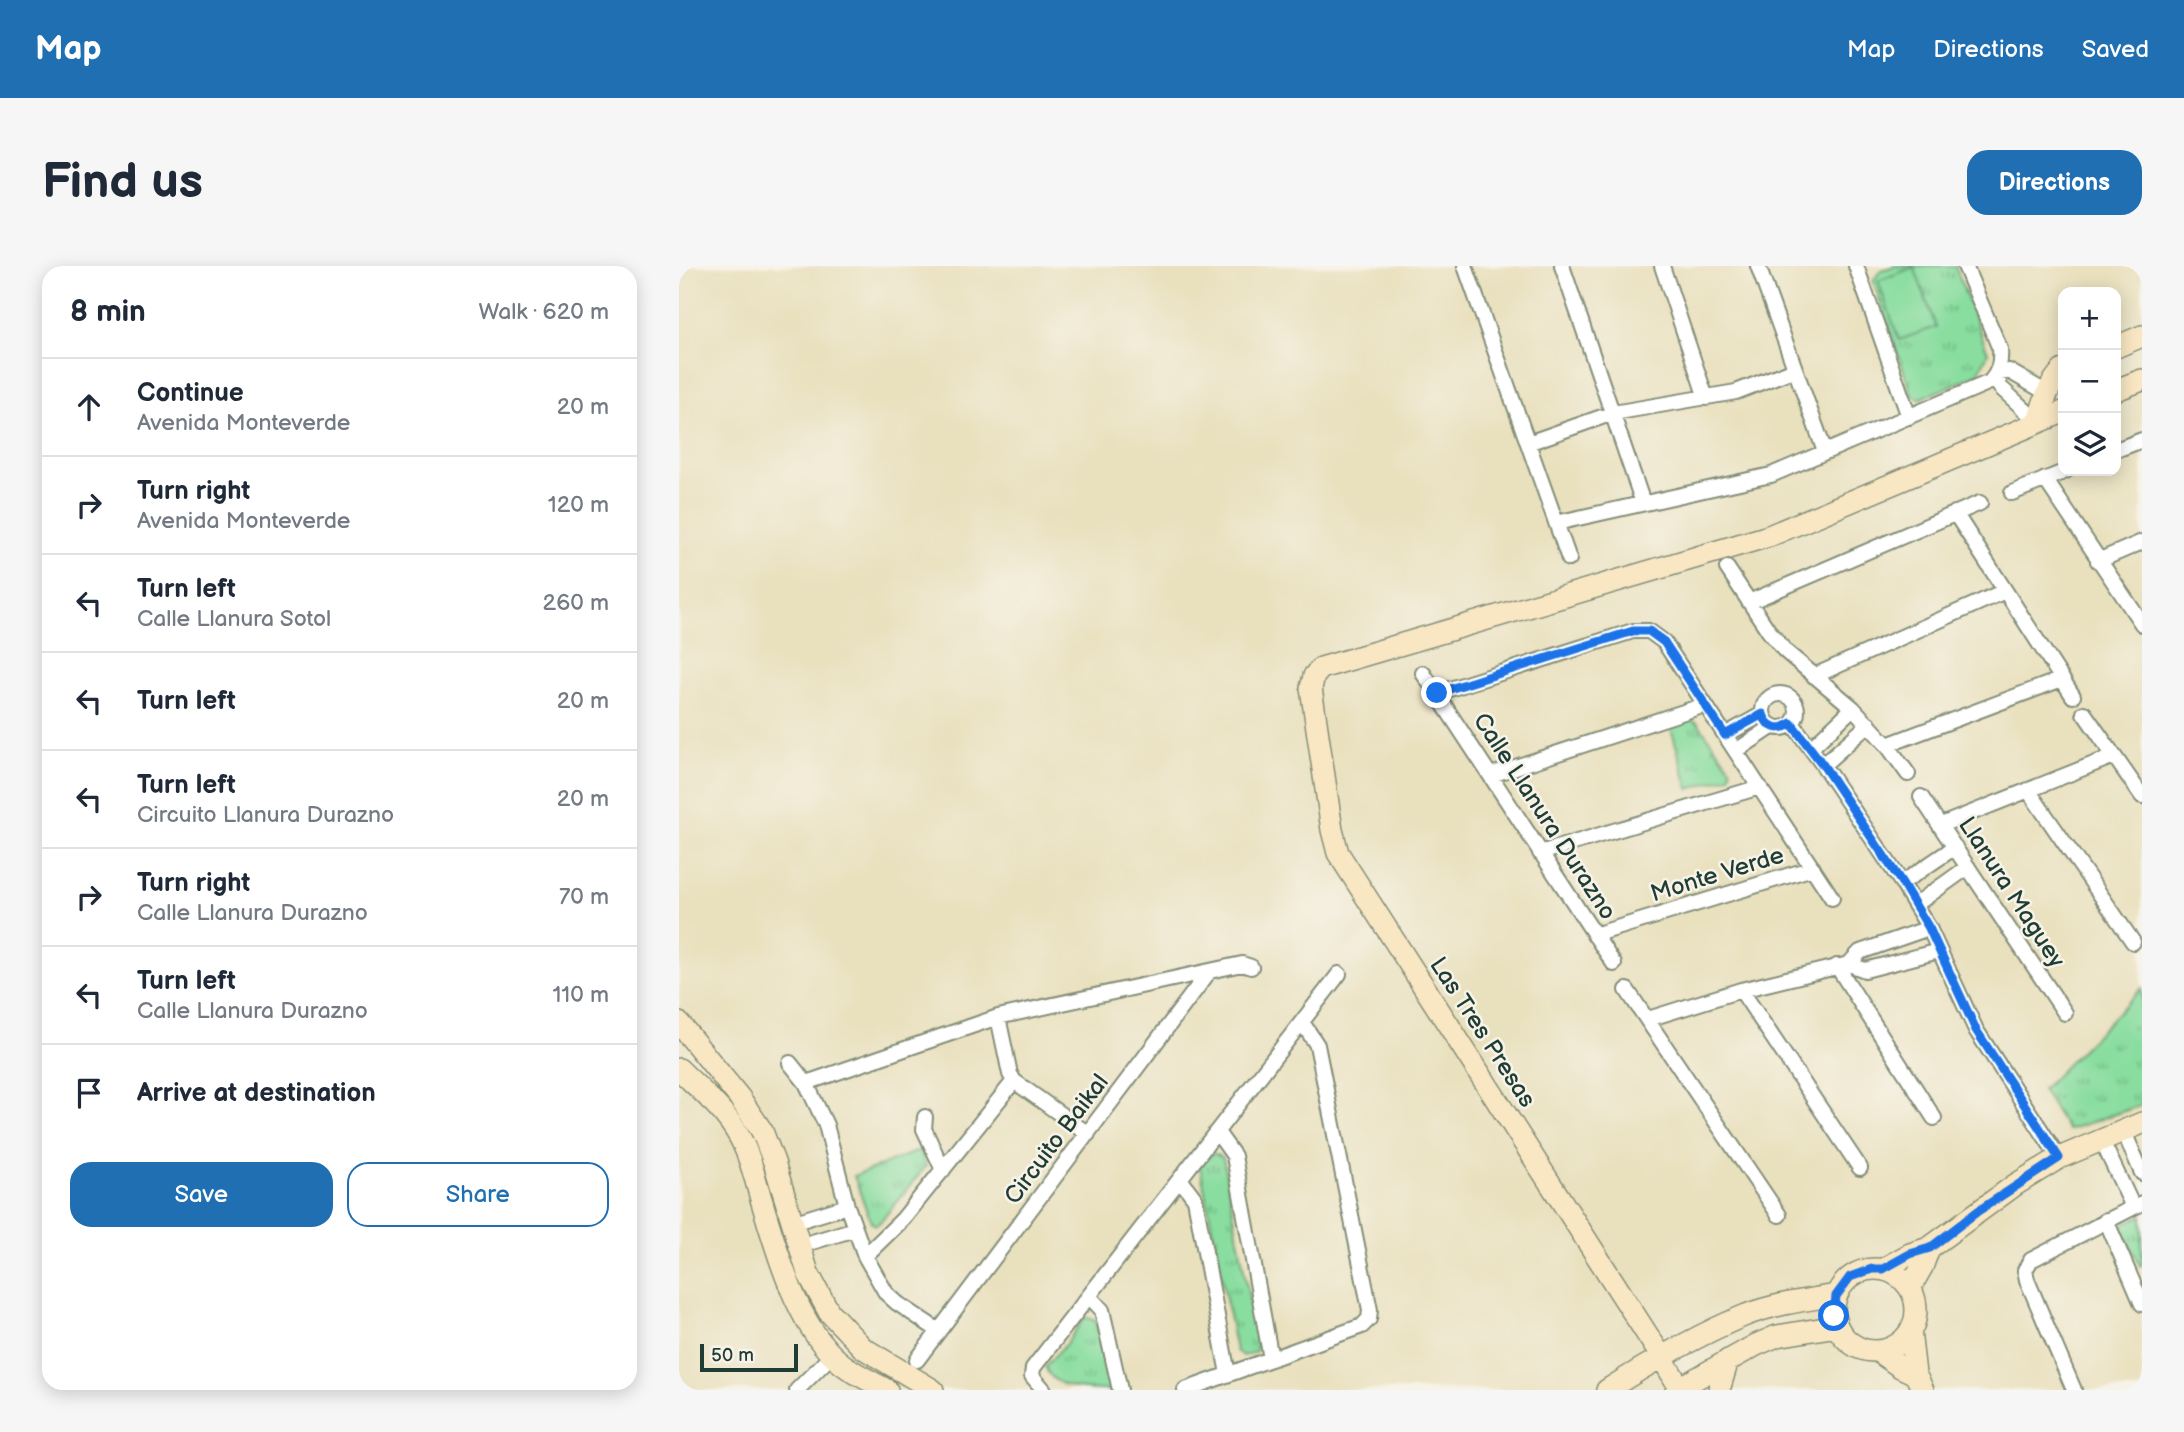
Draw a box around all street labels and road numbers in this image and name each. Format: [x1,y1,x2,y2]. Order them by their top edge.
street label: Calle Llanura Durazno [1467,707,1622,925]
street label: Llanura Maguey [1952,811,2071,973]
street label: Monte Verde [1647,840,1787,909]
street label: Las Tres Presas [1423,952,1542,1113]
street label: Circuito Baikal [998,1069,1115,1210]

